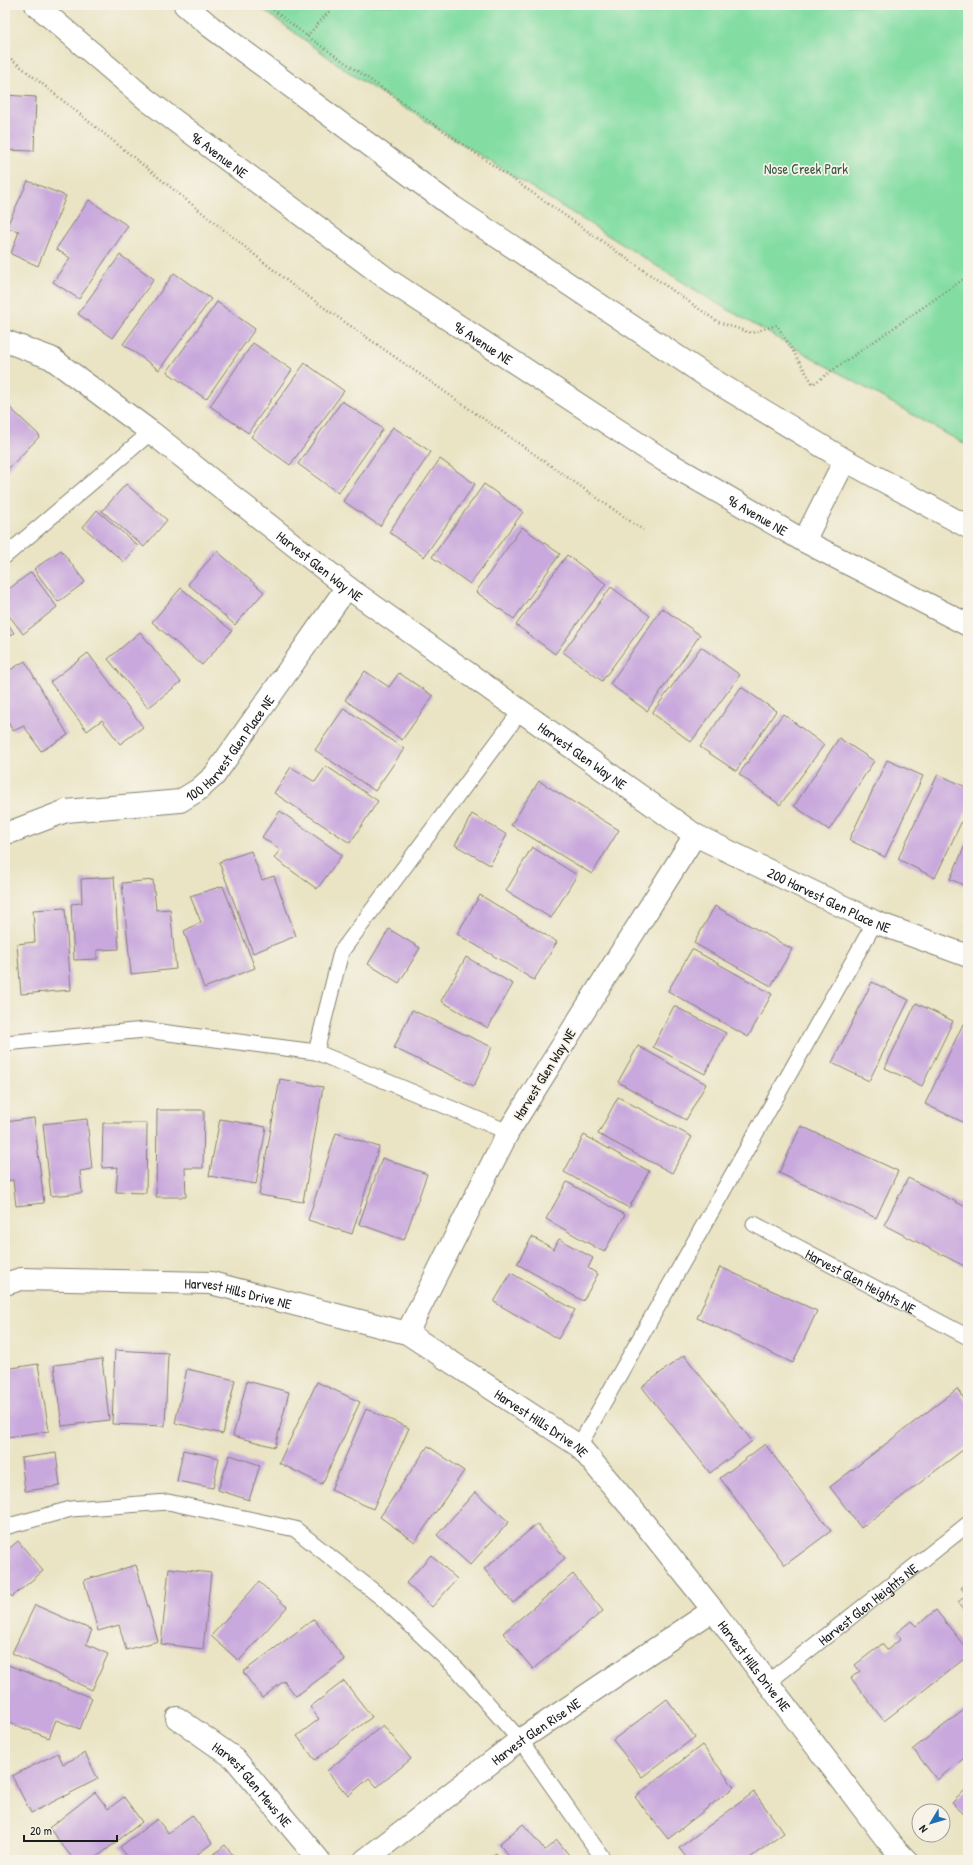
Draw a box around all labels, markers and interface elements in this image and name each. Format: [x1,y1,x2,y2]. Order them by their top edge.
street label: 96 Avenue NE [188,127,252,182]
park label: Nose Creek Park [764,159,848,178]
street label: 96 Avenue NE [451,316,517,368]
street label: 96 Avenue NE [724,490,791,539]
street label: Harvest Glen Way NE [273,526,367,605]
street label: 100 Harvest Glen Place NE [181,691,278,805]
street label: Harvest Glen Way NE [535,717,631,793]
street label: 200 Harvest Glen Place NE [765,862,893,936]
street label: Harvest Glen Way NE [508,1025,581,1124]
street label: Harvest Glen Heights NE [803,1244,919,1317]
street label: Harvest Hills Drive NE [184,1273,294,1313]
street label: Harvest Hills Drive NE [491,1384,593,1461]
street label: Harvest Glen Heights NE [814,1558,921,1649]
street label: Harvest Hills Drive NE [714,1616,795,1715]
street label: Harvest Glen Rise NE [487,1693,584,1769]
street label: Harvest Glen Mews NE [209,1737,297,1831]
north arrow [911,1803,951,1843]
scale bar [24,1817,117,1843]
text: 20 m [30,1822,52,1839]
text: N [916,1822,930,1836]

